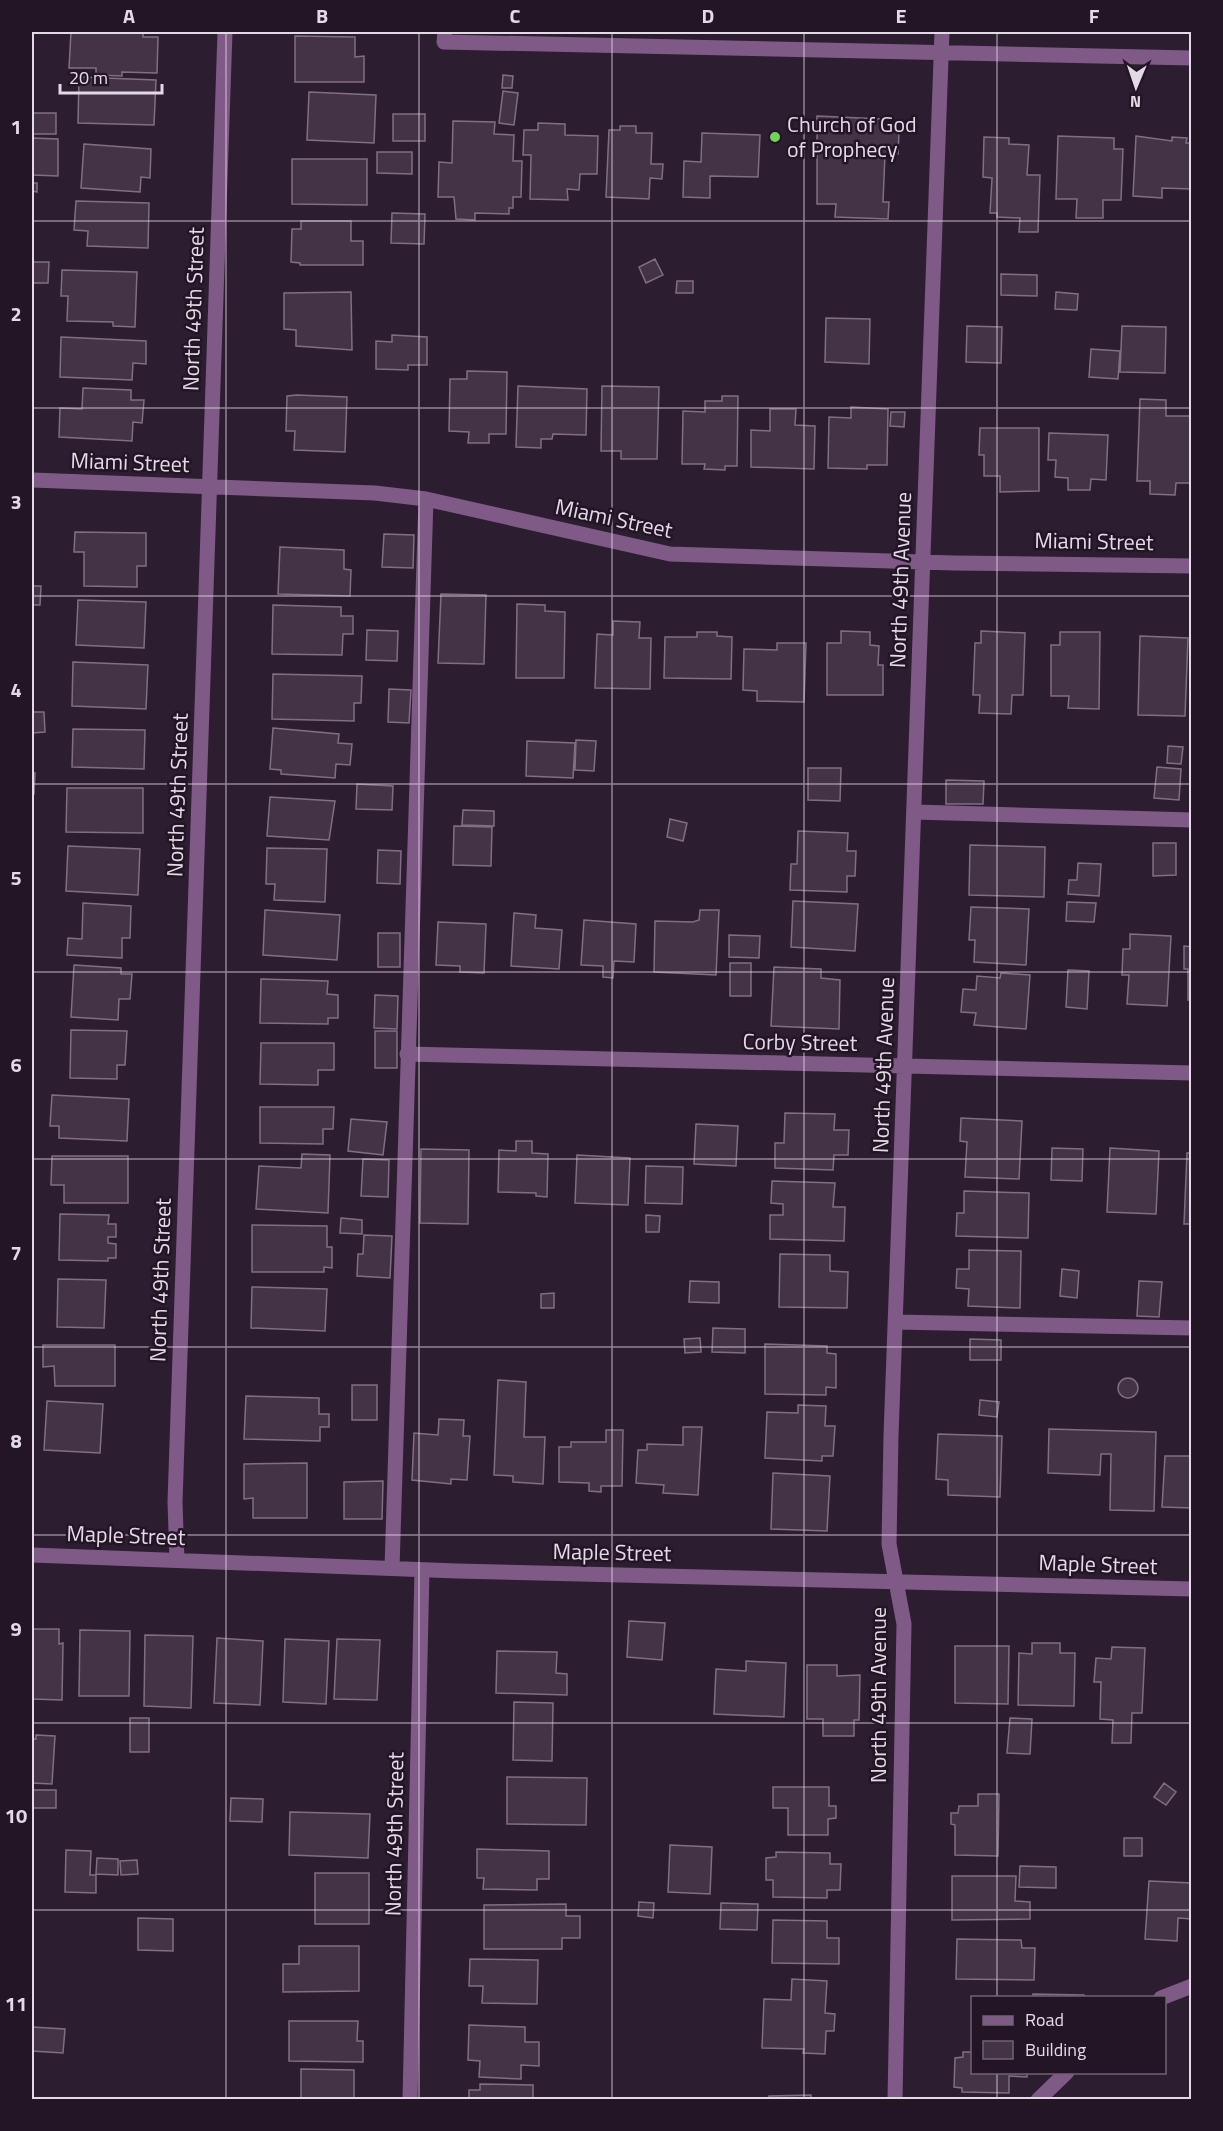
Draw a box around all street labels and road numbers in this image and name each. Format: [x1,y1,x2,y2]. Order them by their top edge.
street label: North 49th Street [173,226,213,392]
street label: Miami Street [70,443,190,481]
street label: Miami Street [552,489,676,547]
street label: North 49th Avenue [880,491,920,669]
street label: Miami Street [1034,523,1154,559]
street label: North 49th Street [157,712,197,878]
street label: North 49th Avenue [863,976,903,1154]
street label: Corby Street [742,1024,858,1060]
street label: North 49th Street [140,1197,180,1363]
street label: Maple Street [66,1516,186,1554]
street label: Maple Street [552,1534,672,1570]
street label: Maple Street [1038,1545,1158,1583]
street label: North 49th Avenue [861,1607,895,1783]
street label: North 49th Street [376,1751,412,1916]

